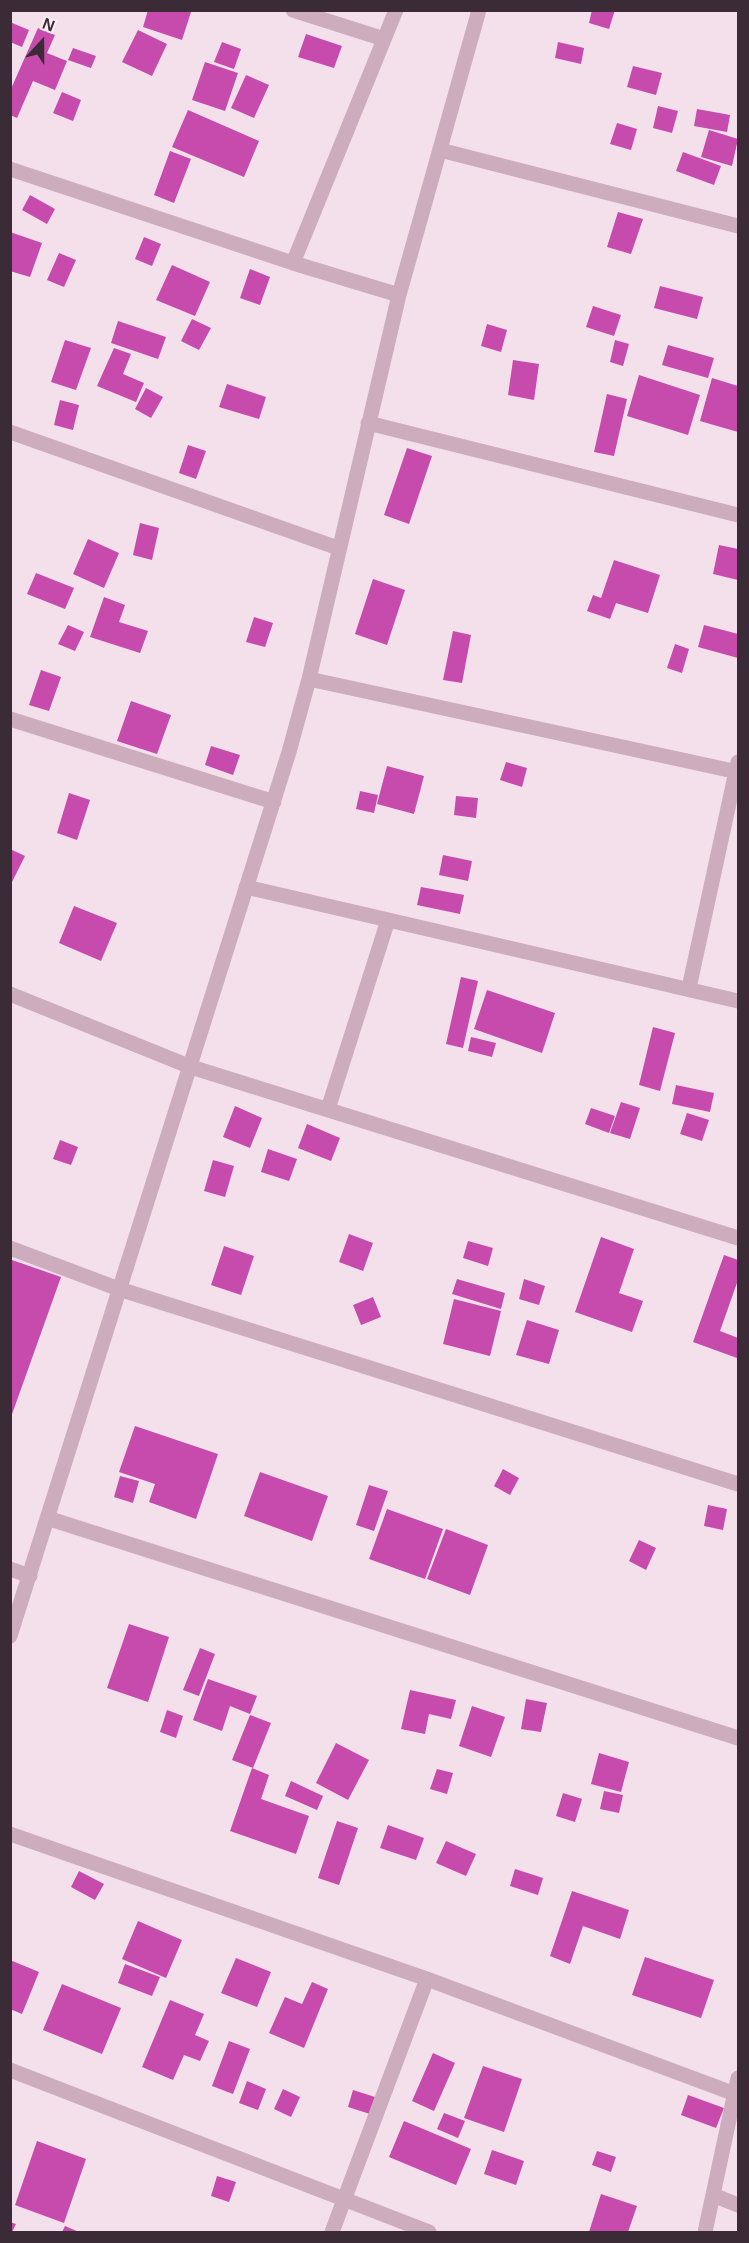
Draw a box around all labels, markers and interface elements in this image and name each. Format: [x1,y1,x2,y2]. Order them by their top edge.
north arrow [12,12,72,72]
text: N [40,15,57,35]

